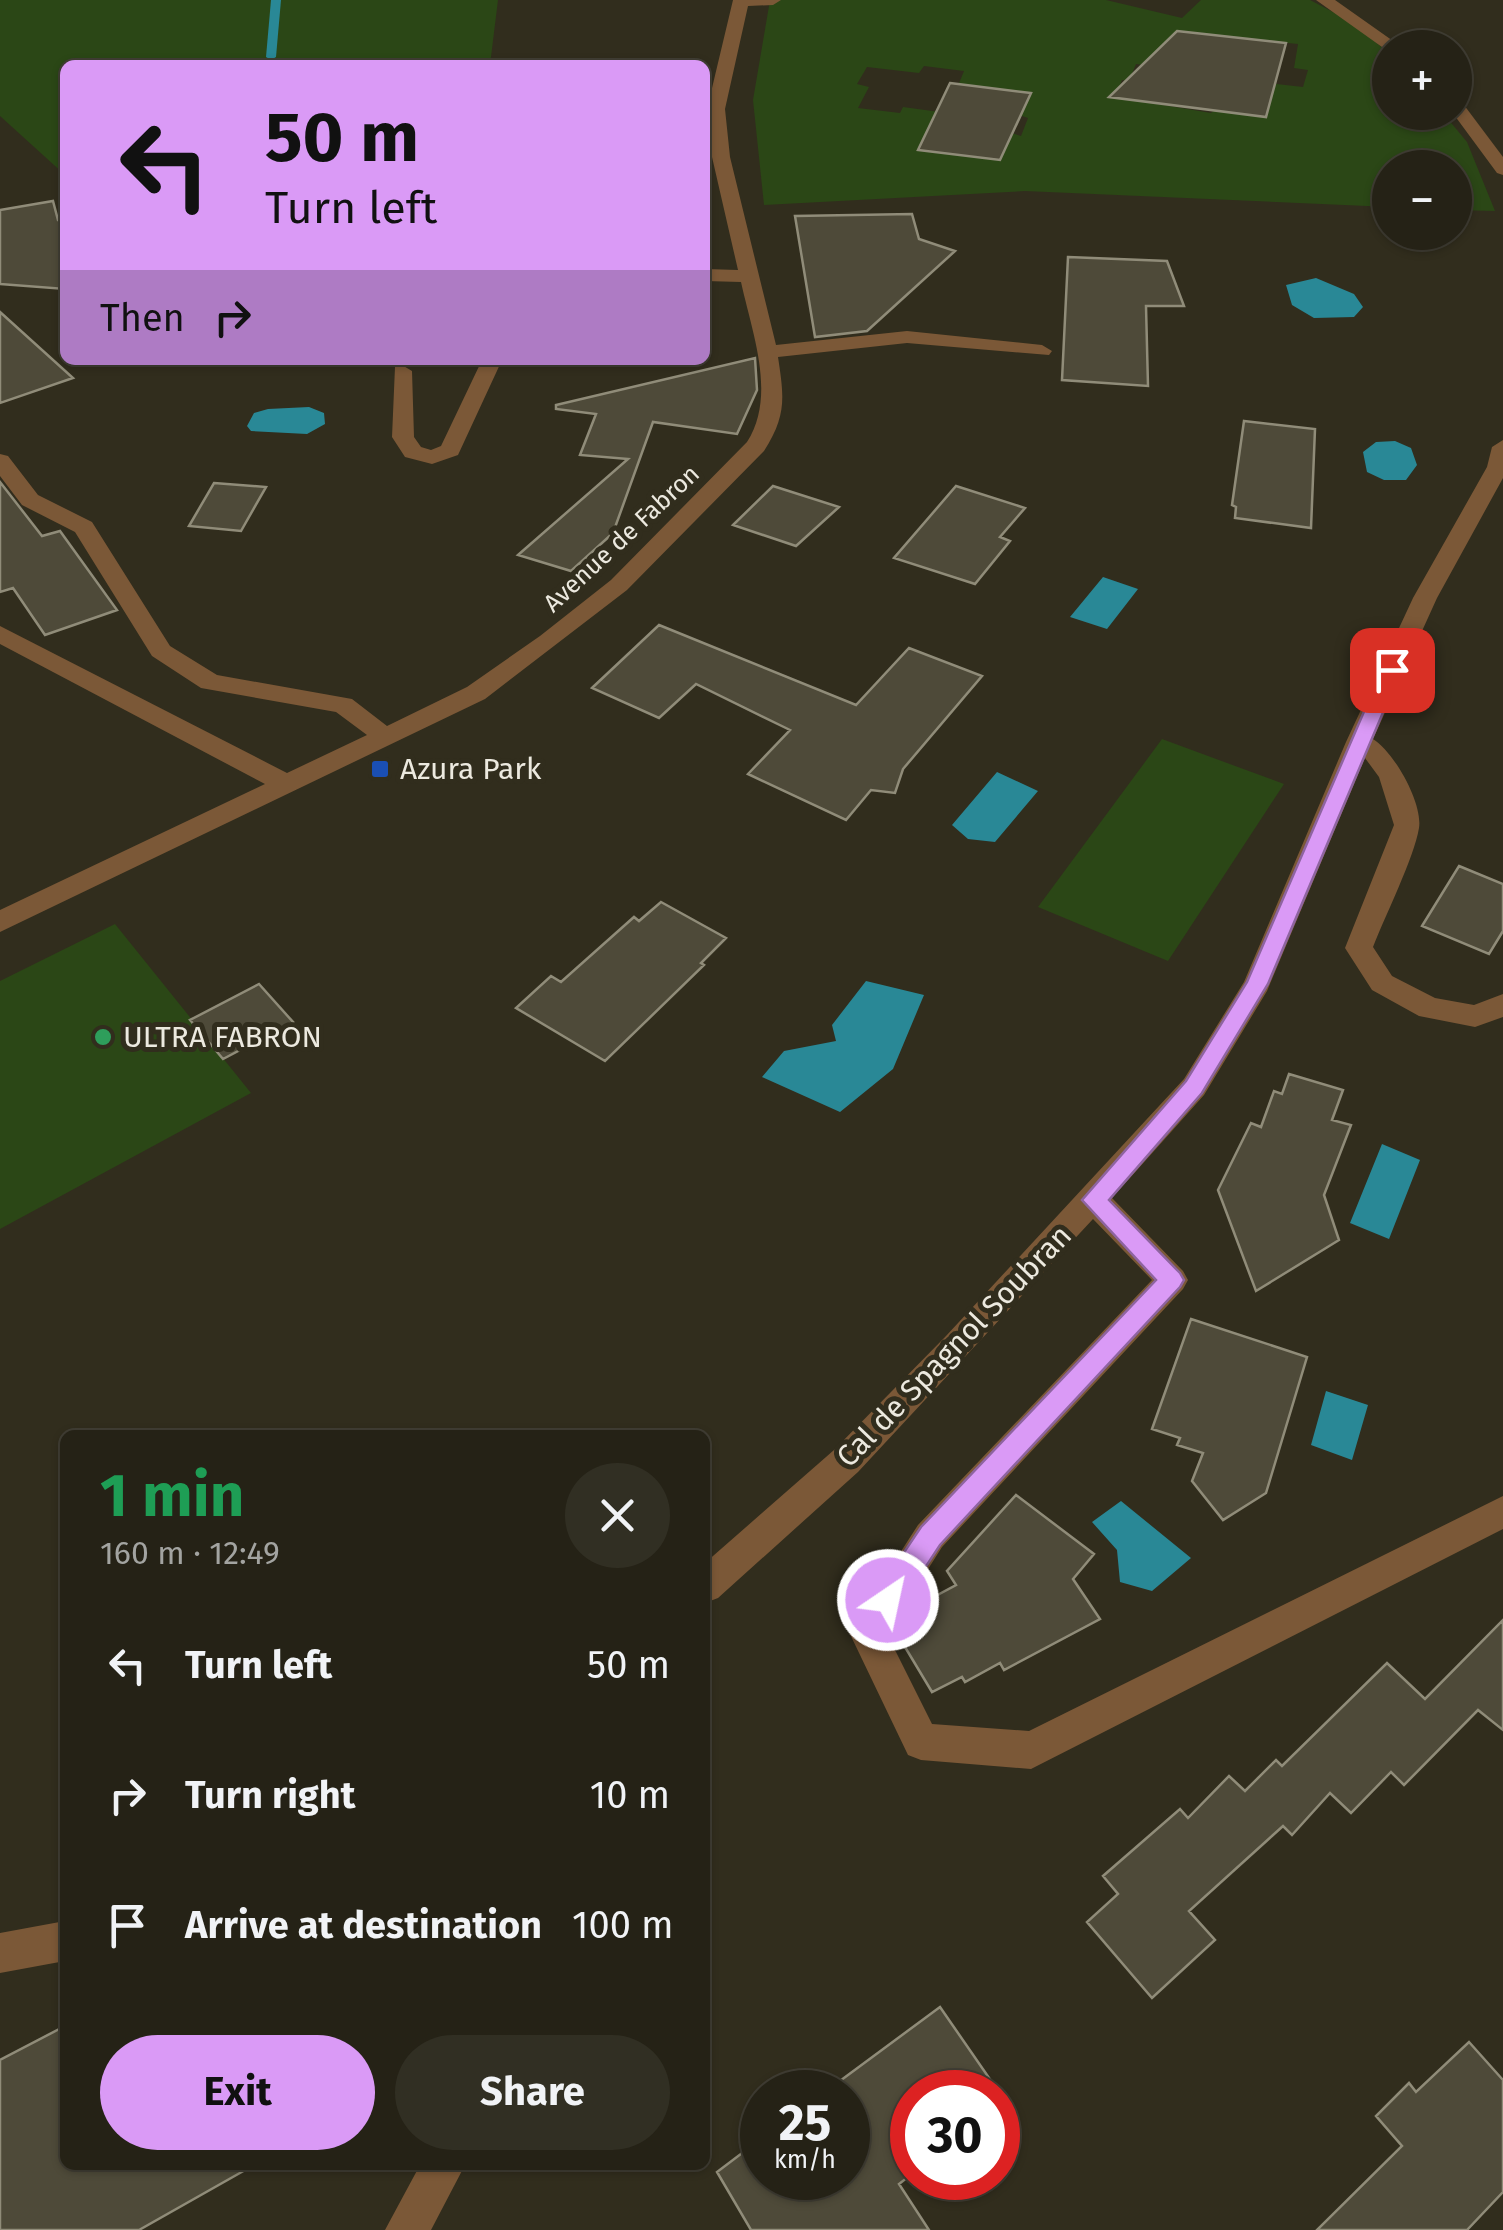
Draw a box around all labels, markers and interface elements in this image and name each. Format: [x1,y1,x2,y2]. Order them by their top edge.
map controls [1372,30,1472,250]
button: + [1372,30,1472,130]
text: 50 m [265,96,419,180]
icon: left [100,100,230,230]
button: − [1372,150,1472,250]
text: Turn left [265,181,437,235]
icon: right [205,290,260,345]
text: Then [100,295,185,341]
street label: Avenue de Fabron [538,459,706,619]
pin [1350,628,1435,713]
icon: arrive [1365,643,1420,698]
place label: Azura Park [400,751,542,787]
marker: Azura Park [369,758,391,780]
place label: ULTRA FABRON [123,1019,322,1055]
marker: ULTRA FABRON [92,1026,114,1048]
street label: Cal de Spagnol Soubran [829,1218,1079,1474]
text: 1 min [100,1460,244,1532]
button: close [565,1463,670,1568]
text: 160 m · 12:49 [100,1534,280,1572]
position arrow [836,1548,940,1652]
icon: left [100,1638,155,1693]
text: Turn left [185,1642,332,1688]
text: 50 m [587,1642,670,1688]
icon: right [100,1768,155,1823]
text: Turn right [185,1772,355,1818]
text: 10 m [590,1772,670,1818]
icon: arrive [100,1898,155,1953]
text: Arrive at destination [185,1902,542,1948]
text: 100 m [572,1902,674,1948]
button: Exit [100,2035,375,2150]
button: Share [395,2035,670,2150]
speed limit sign: 30 [890,2070,1020,2200]
text: 25 [779,2093,831,2153]
text: km/h [774,2145,836,2175]

